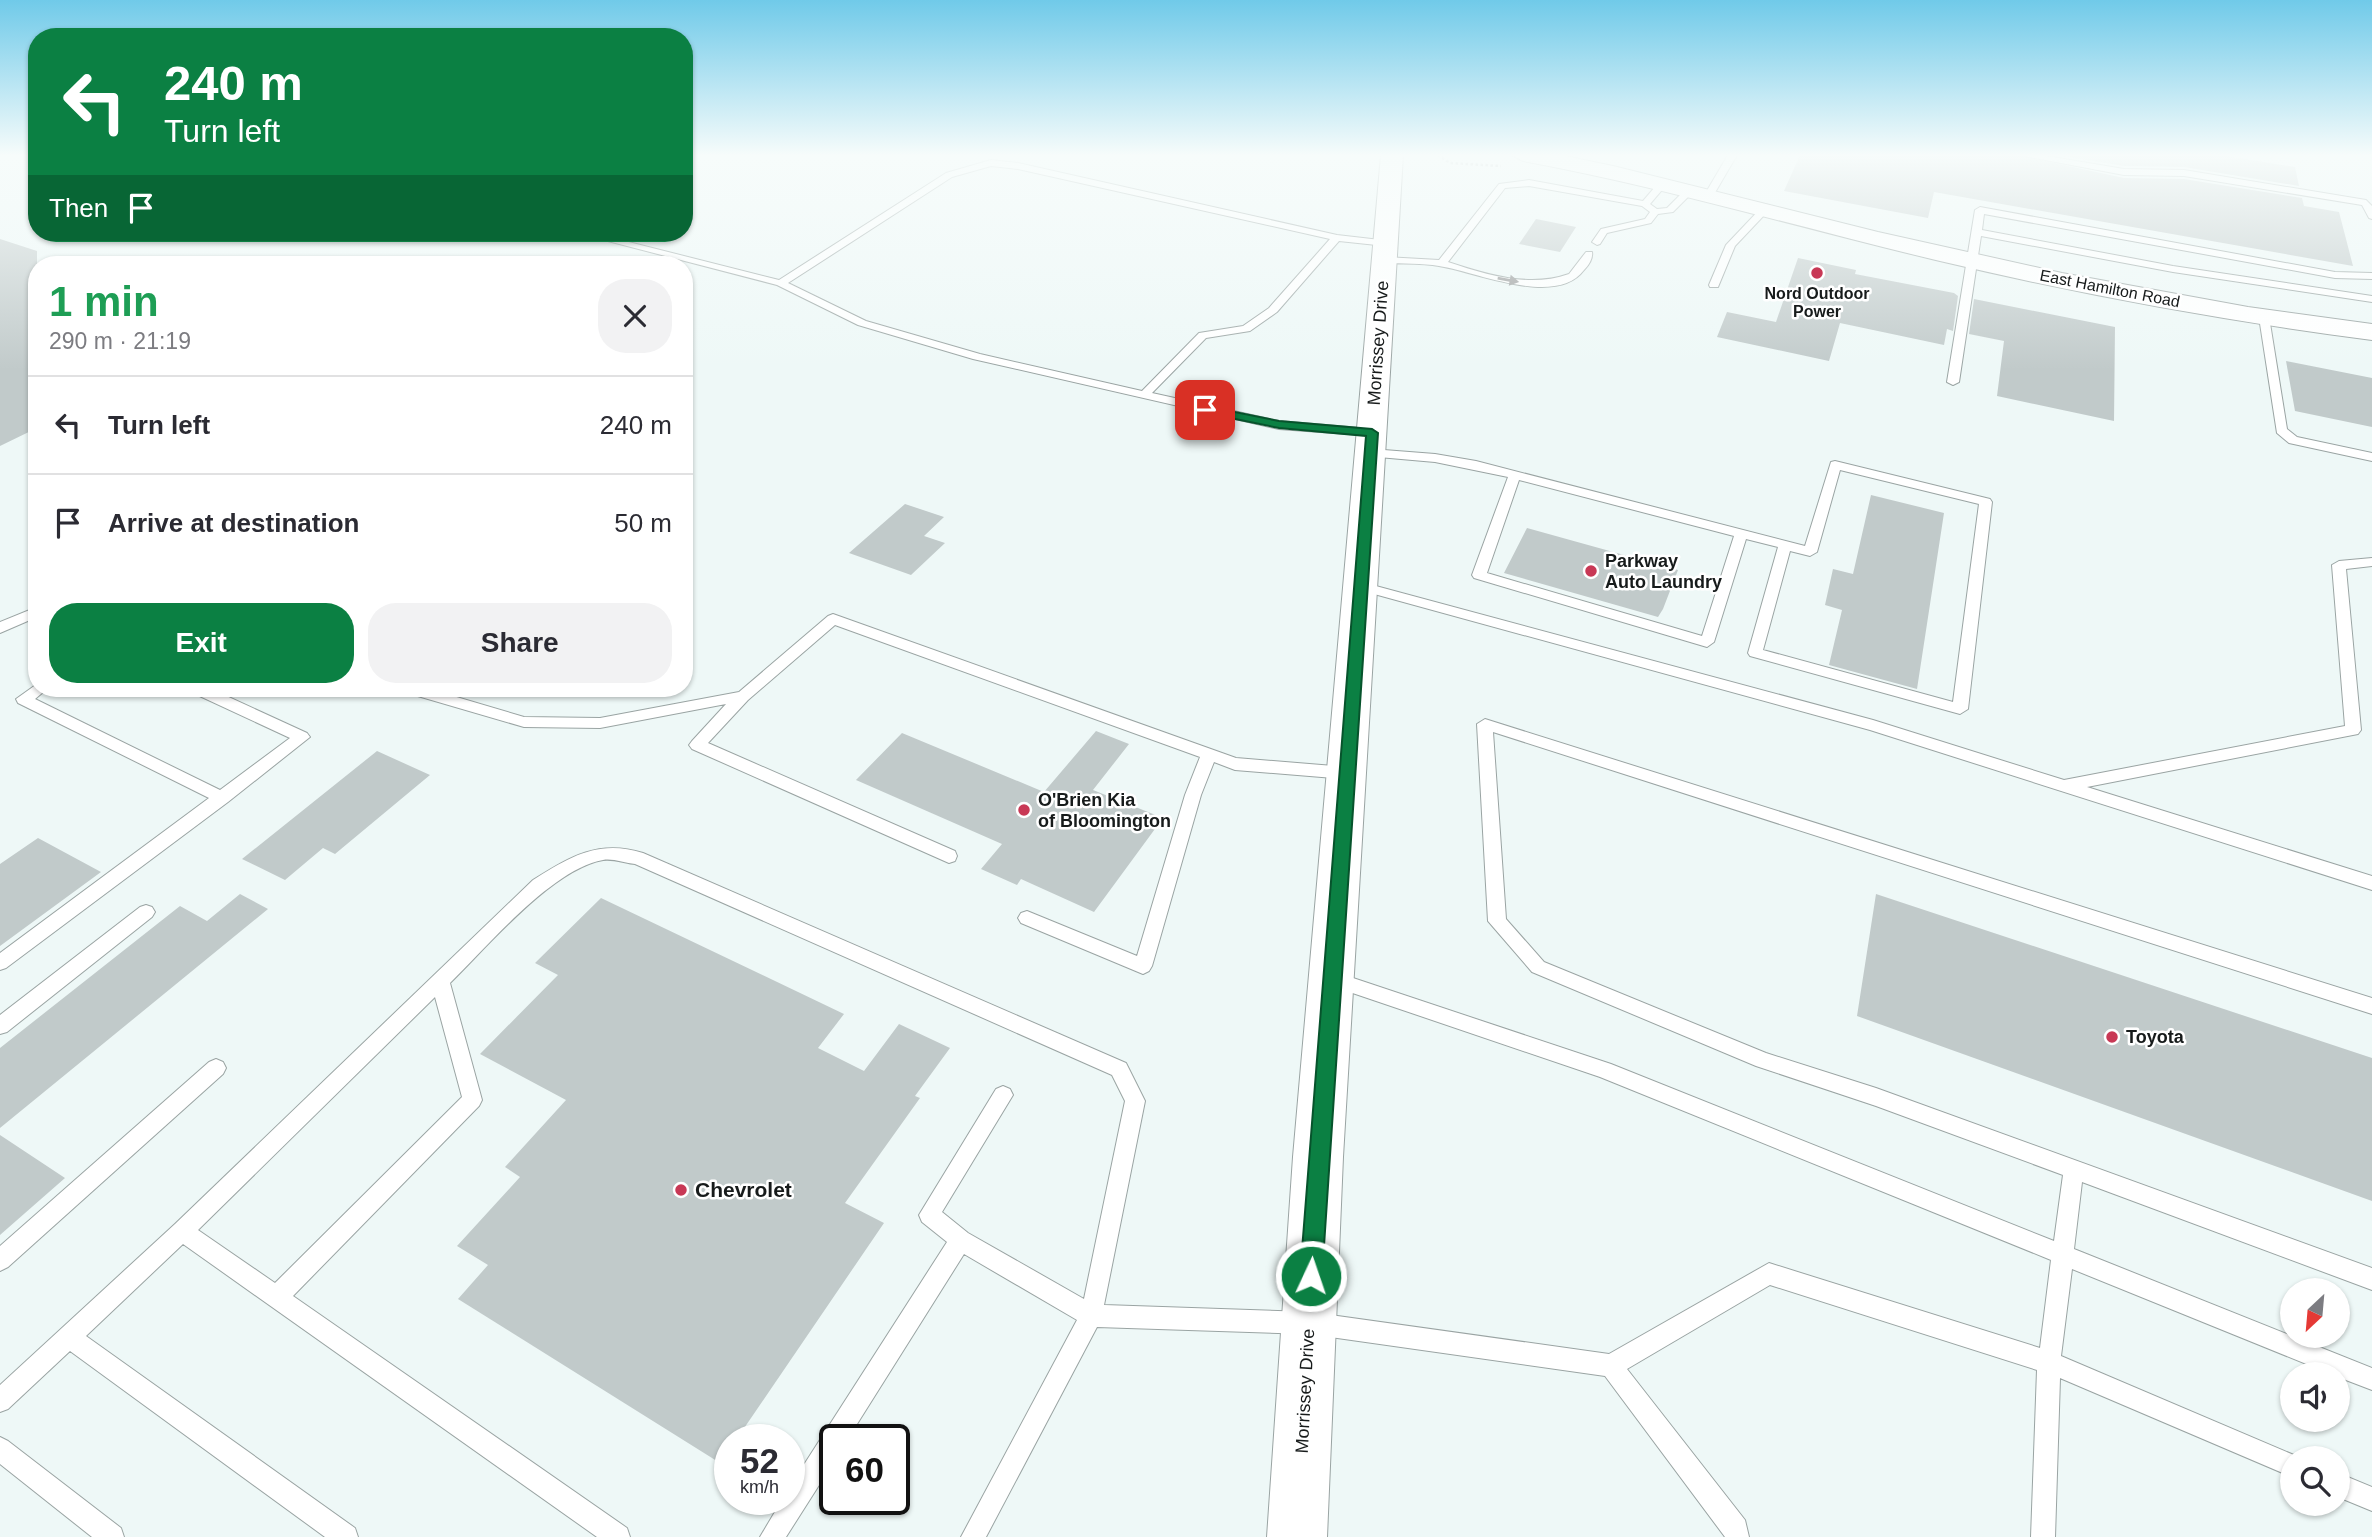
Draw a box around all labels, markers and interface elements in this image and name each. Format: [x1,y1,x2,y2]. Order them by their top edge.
icon: left [49,56,140,147]
text: 240 m [164,56,303,110]
text: Turn left [164,113,280,149]
icon: arrive [122,189,160,227]
text: Then [49,193,108,223]
marker: Nord Outdoor Power [1809,265,1825,281]
street label: East Hamilton Road [2038,267,2181,310]
one-way arrow [1497,275,1519,286]
text: 1 min [49,278,159,325]
button: close [598,279,672,353]
street label: Morrissey Drive [1364,280,1392,406]
place label: Nord Outdoor Power [1765,285,1869,320]
text: 290 m · 21:19 [49,328,191,354]
pin [1175,380,1235,440]
icon: arrive [1186,391,1224,429]
icon: left [49,406,87,444]
text: Turn left [108,410,210,440]
text: 240 m [600,410,672,440]
icon: arrive [49,504,87,542]
text: Arrive at destination [108,508,359,538]
text: 50 m [614,508,672,538]
place label: Parkway Auto Laundry [1605,551,1722,592]
marker: Parkway Auto Laundry [1583,563,1599,579]
button: Exit [49,603,354,683]
button: Share [368,603,672,683]
place label: O'Brien Kia of Bloomington [1038,790,1171,831]
marker: O'Brien Kia of Bloomington [1016,802,1032,818]
place label: Toyota [2126,1027,2185,1047]
marker: Toyota [2104,1029,2120,1045]
place label: Chevrolet [695,1178,792,1201]
marker: Chevrolet [673,1182,689,1198]
position arrow [1274,1239,1348,1313]
north arrow [2280,1278,2350,1348]
map controls [2280,1278,2350,1516]
street label: Morrissey Drive [1292,1328,1318,1454]
button: sound [2280,1362,2350,1432]
speed limit sign: 60 [819,1424,910,1515]
text: 52 [740,1441,779,1480]
button: search [2280,1446,2350,1516]
text: km/h [740,1477,779,1497]

